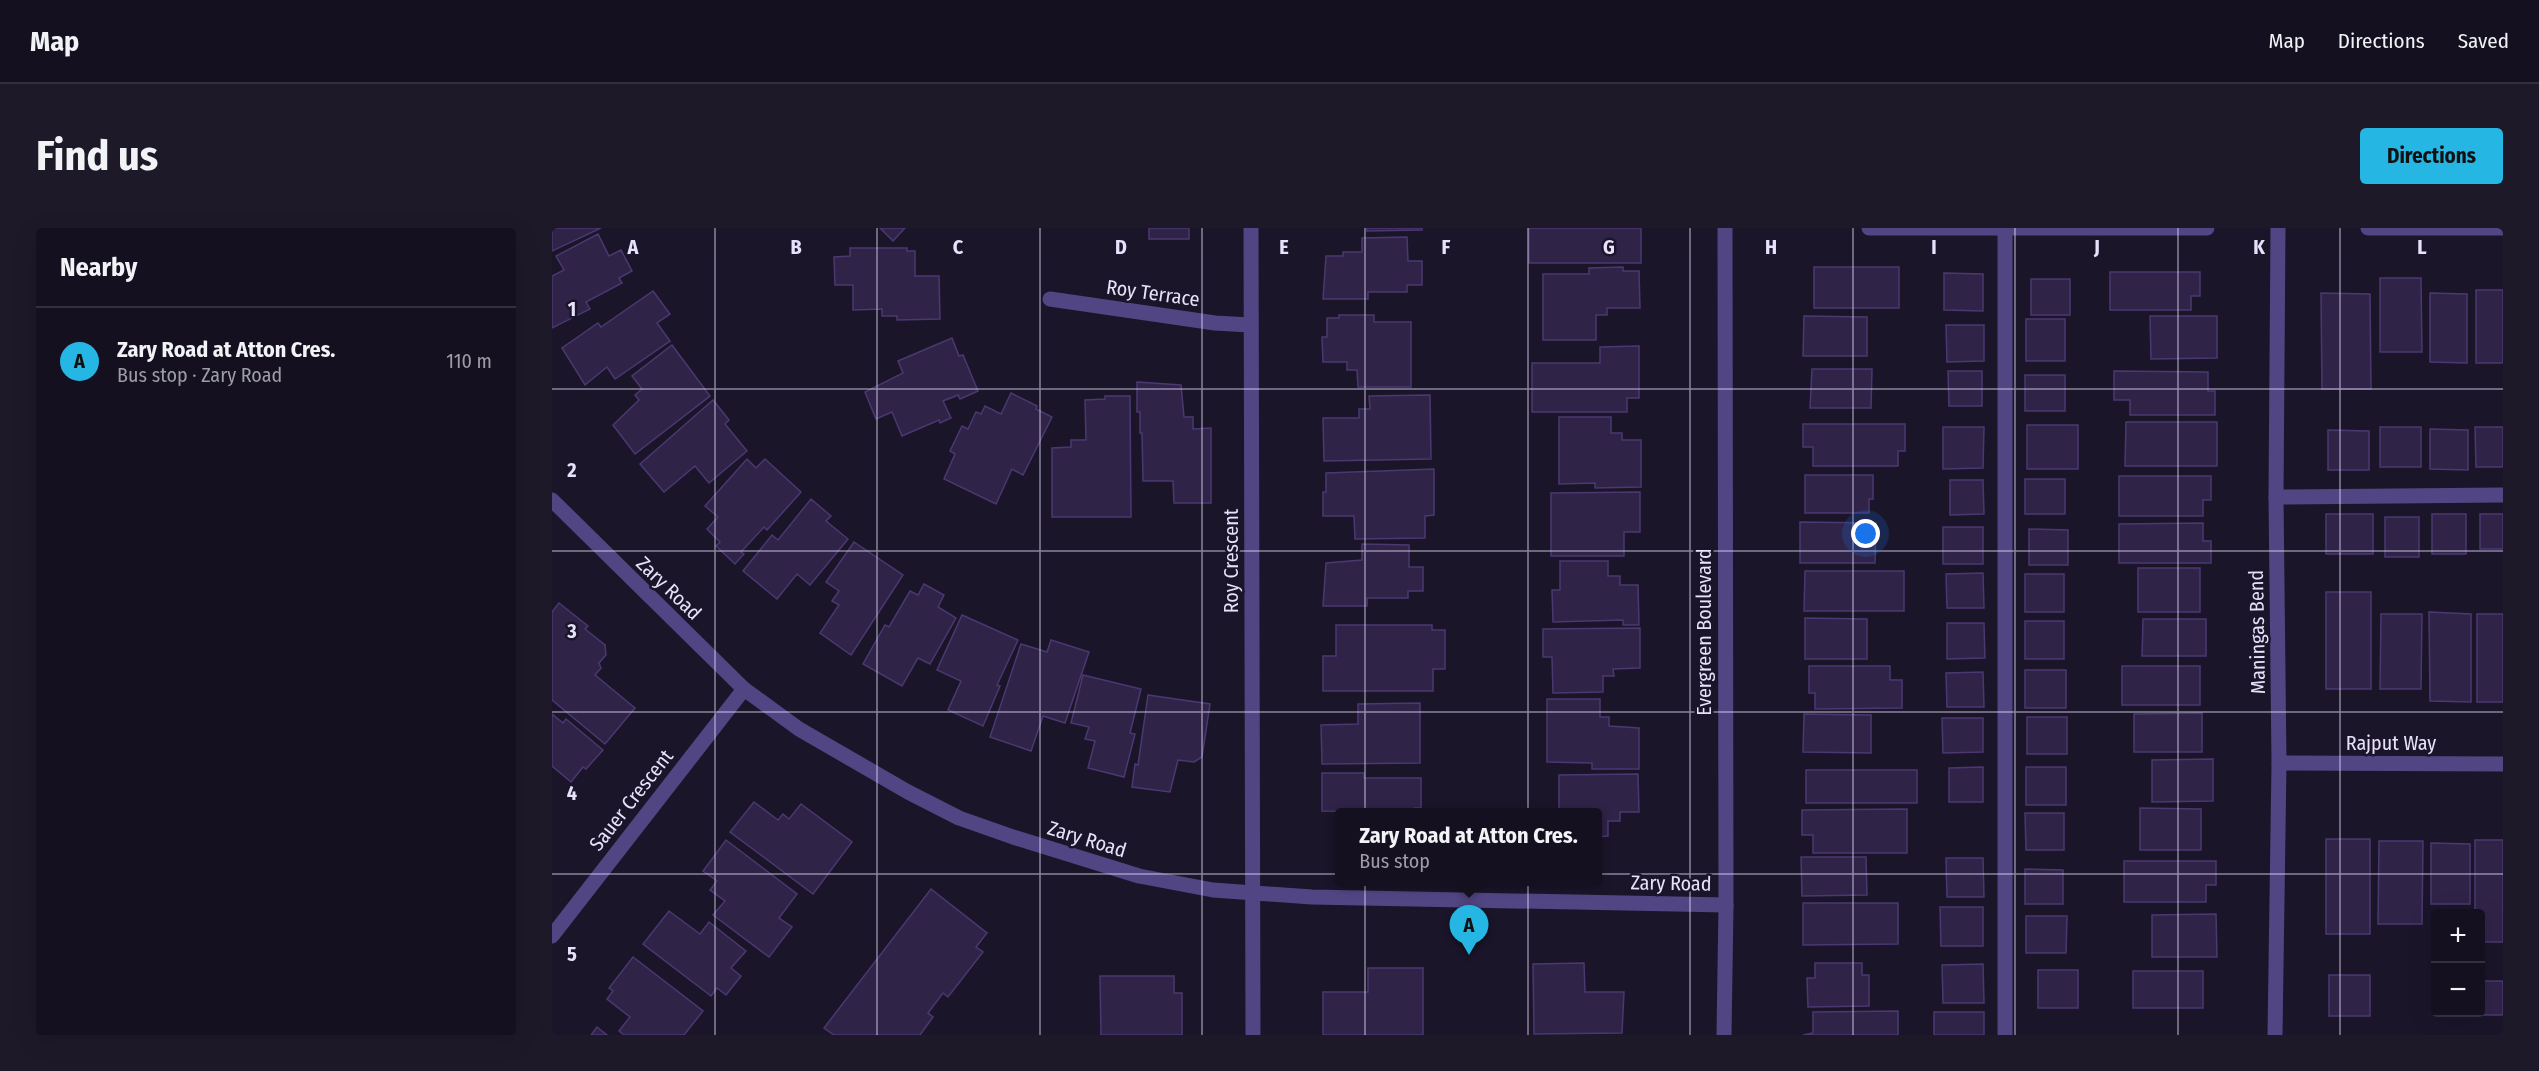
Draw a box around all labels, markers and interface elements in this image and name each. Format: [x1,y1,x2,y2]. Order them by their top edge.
text: Map [30,25,79,58]
text: Map [2268,28,2305,54]
text: Directions [2338,28,2425,54]
text: Saved [2458,28,2509,54]
button: Directions [2360,128,2503,184]
text: Find us [36,131,158,181]
text: A [627,235,640,259]
text: B [790,235,802,259]
text: C [953,235,964,259]
text: D [1115,235,1127,259]
text: E [1279,235,1289,259]
text: F [1442,235,1451,259]
text: G [1603,235,1615,259]
text: H [1765,235,1777,259]
text: I [1931,235,1937,259]
text: J [2093,235,2100,259]
text: K [2253,235,2265,259]
text: L [2417,235,2427,259]
text: Nearby [60,252,137,283]
street label: Roy Terrace [1105,275,1201,311]
text: 1 [568,297,576,321]
text: Zary Road at Atton Cres. [117,336,335,363]
text: A [74,349,85,373]
text: 110 m [446,349,492,373]
text: Bus stop · Zary Road [117,363,282,387]
text: 2 [566,458,577,482]
street label: Roy Crescent [1219,508,1243,613]
your location [1851,519,1880,548]
street label: Evergreen Boulevard [1692,548,1716,716]
street label: Zary Road [632,551,706,625]
street label: Maningas Bend [2244,570,2270,694]
text: 3 [566,619,577,643]
street label: Rajput Way [2346,731,2436,755]
street label: Sauer Crescent [584,744,678,855]
text: 4 [567,781,577,805]
popup [1335,808,1602,886]
street label: Zary Road [1045,816,1129,862]
text: Zary Road at Atton Cres. [1359,822,1578,849]
text: Bus stop [1359,849,1430,873]
street label: Zary Road [1630,870,1712,896]
pin: A [1450,906,1488,955]
map controls [2431,909,2485,1017]
button: + [2431,909,2485,963]
text: 5 [567,942,577,966]
button: − [2431,963,2485,1017]

